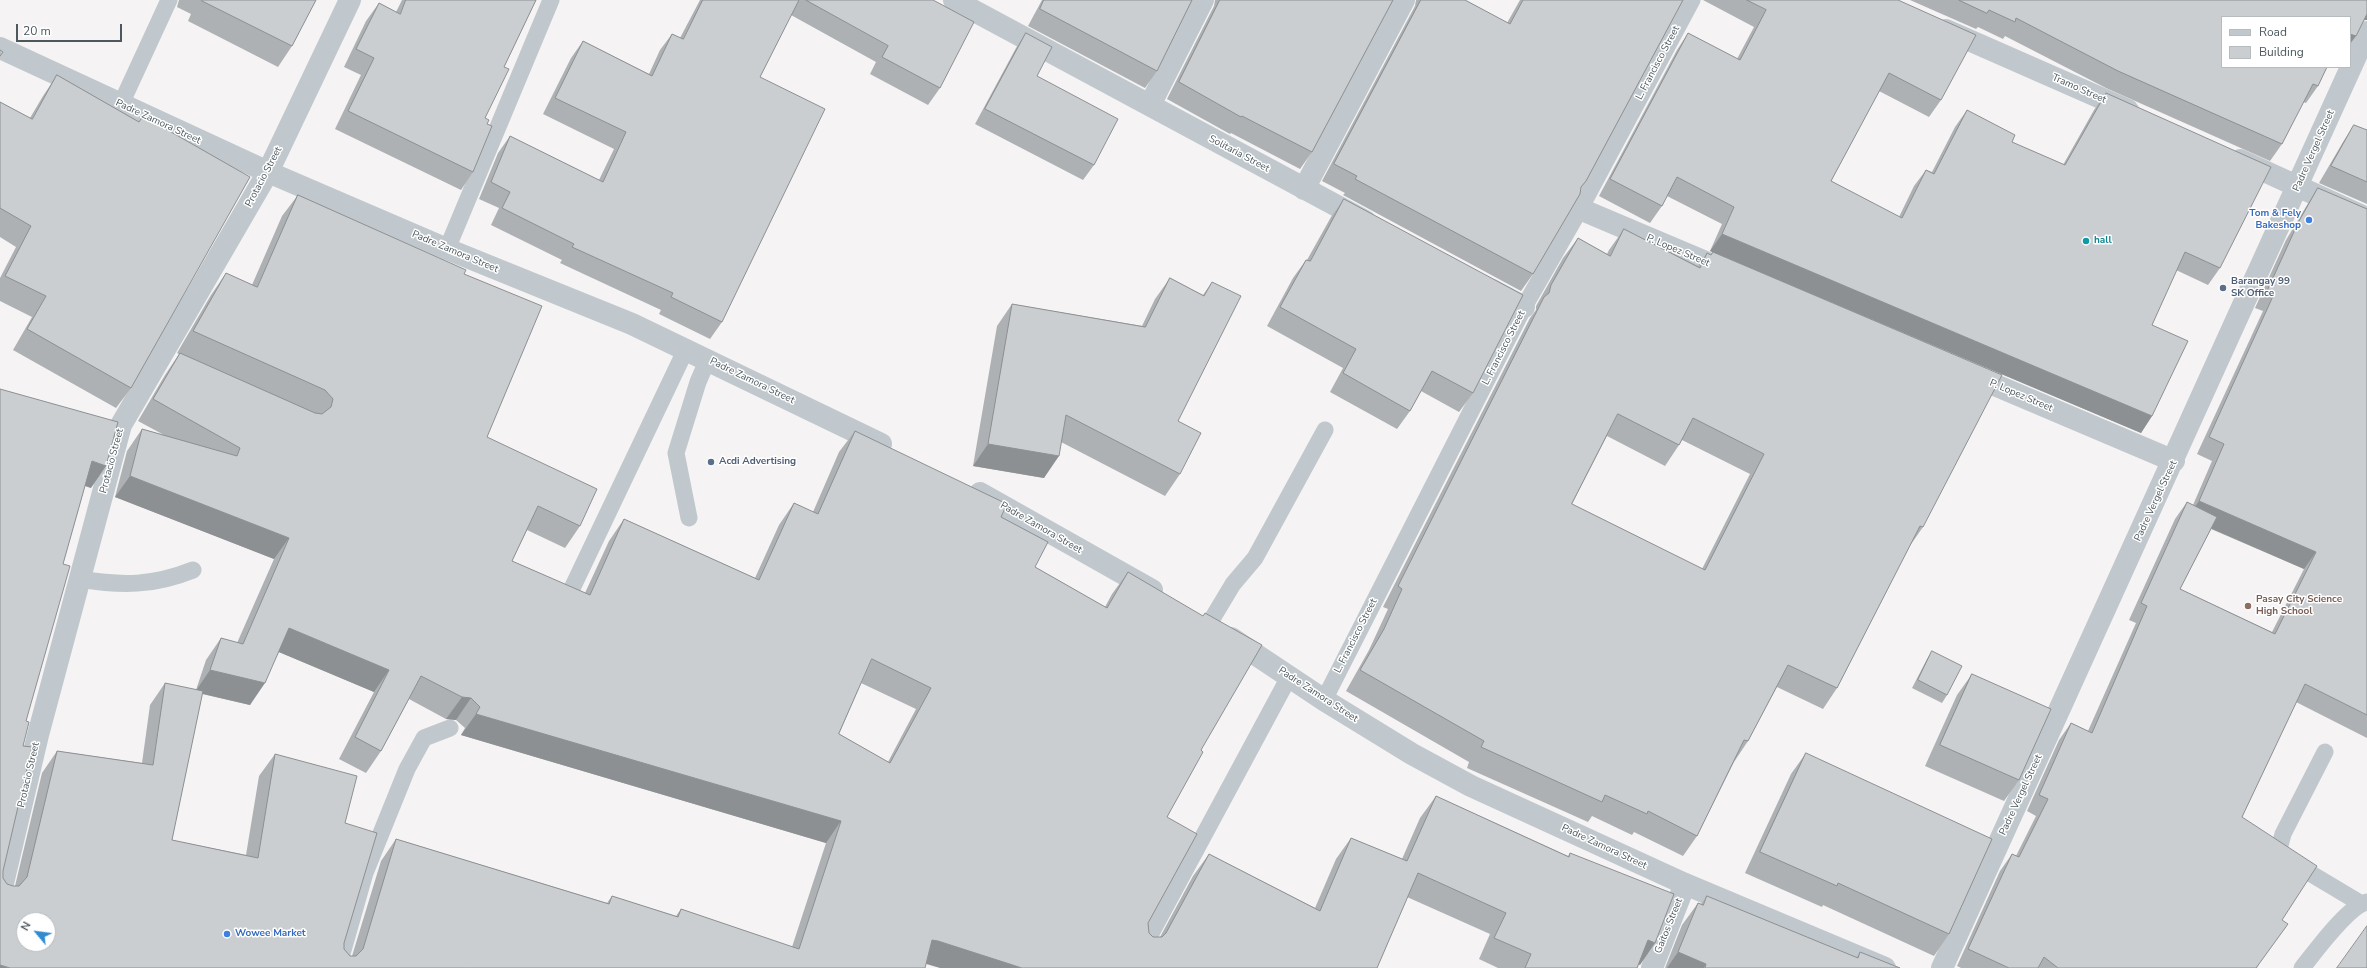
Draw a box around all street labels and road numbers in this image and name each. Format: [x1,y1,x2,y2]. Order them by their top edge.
street label: L. Francisco Street [1633,24,1683,102]
street label: Tramo Street [2050,72,2108,106]
street label: Padre Zamora Street [114,97,202,147]
street label: Padre Vergel Street [2291,108,2337,194]
street label: Solitaria Street [1207,133,1271,175]
street label: Protacio Street [243,145,285,209]
street label: Padre Zamora Street [410,228,500,276]
street label: P. Lopez Street [1645,232,1711,270]
street label: L. Francisco Street [1480,309,1528,387]
street label: Padre Zamora Street [708,355,796,407]
street label: P. Lopez Street [1988,377,2054,415]
street label: Protacio Street [98,427,126,495]
street label: Padre Vergel Street [2132,459,2180,543]
street label: Padre Zamora Street [998,500,1084,556]
street label: L. Francisco Street [1332,597,1380,675]
street label: Padre Zamora Street [1276,665,1360,725]
street label: Protacio Street [16,741,42,809]
street label: Padre Vergel Street [1997,753,2045,837]
street label: Padre Zamora Street [1560,822,1648,872]
street label: Gaitos Street [1652,897,1686,955]

